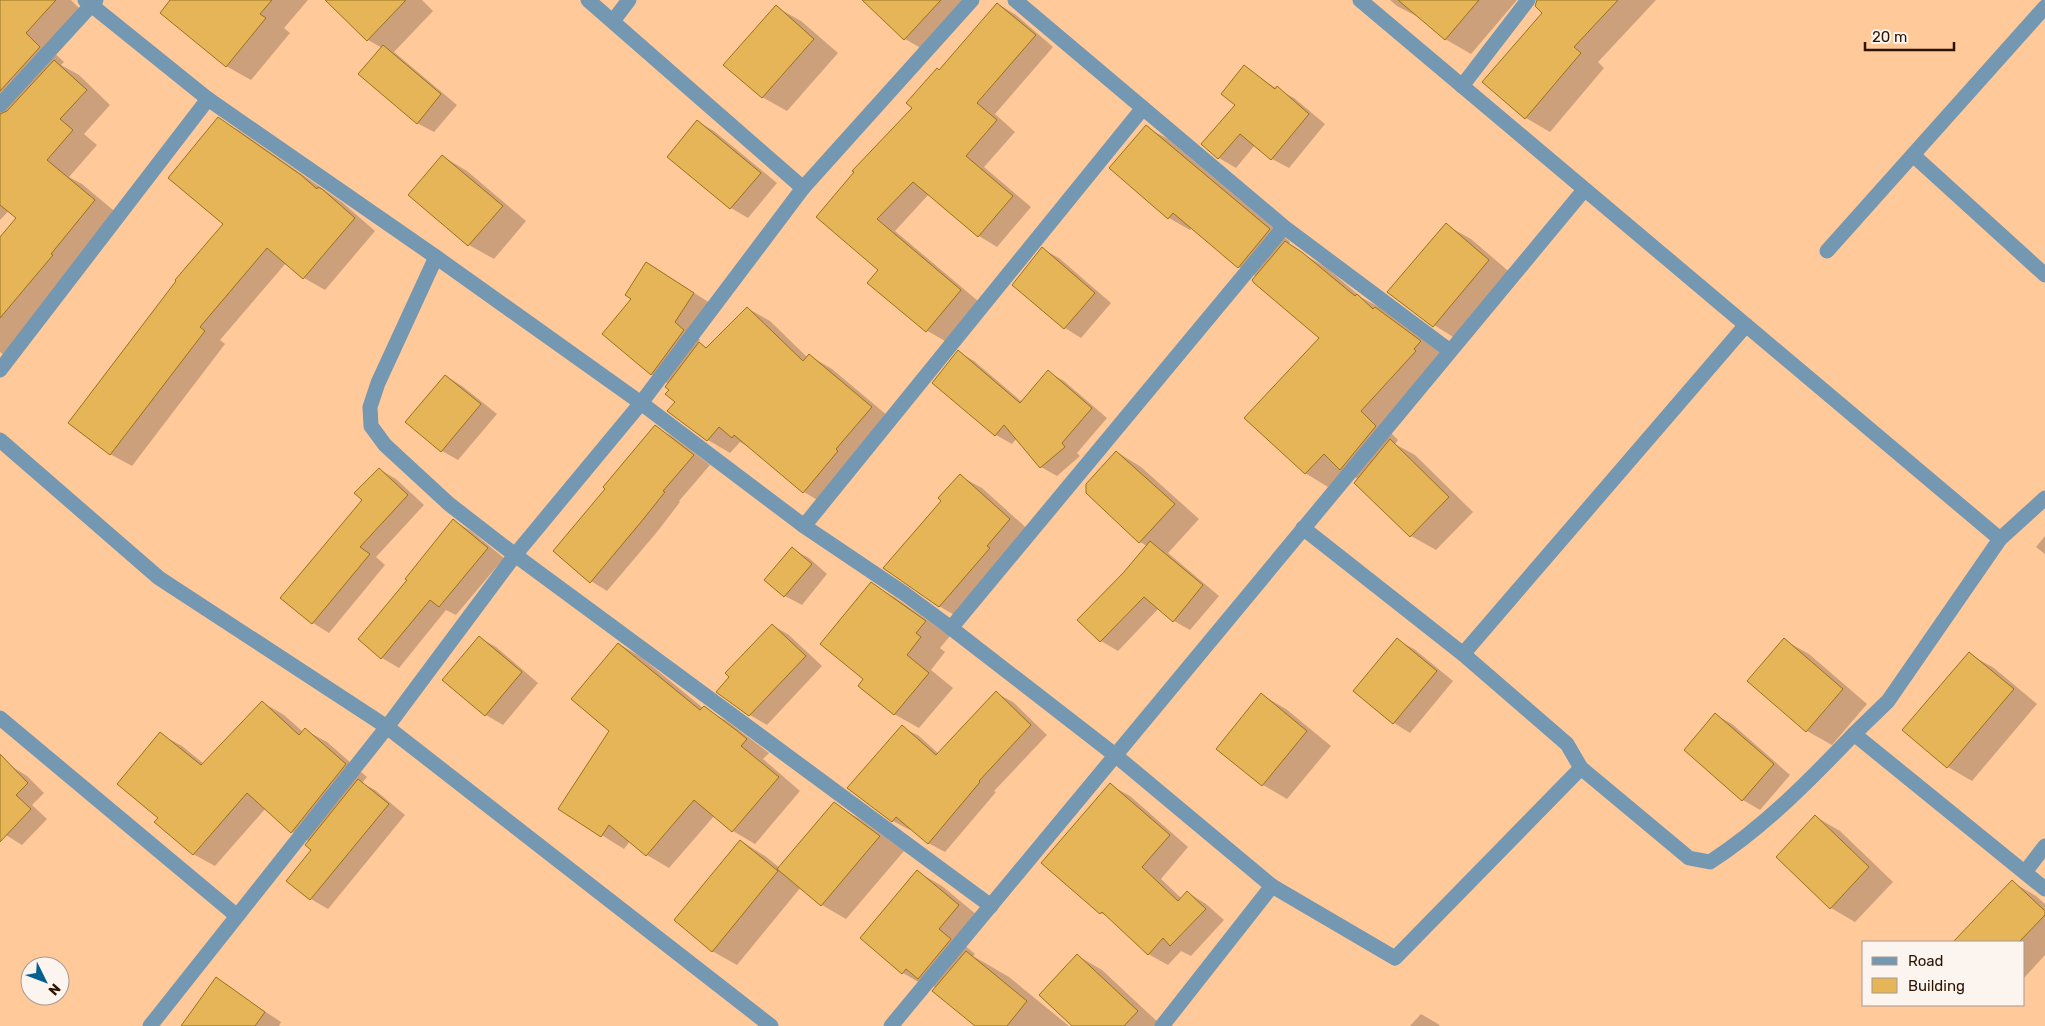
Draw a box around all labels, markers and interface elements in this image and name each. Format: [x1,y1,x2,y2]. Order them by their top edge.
scale bar [1865,20,1954,52]
text: 20 m [1872,28,1907,46]
legend [1862,941,2025,1006]
text: Road [1908,952,1944,970]
north arrow [20,956,70,1006]
text: Building [1908,977,1965,995]
text: N [45,980,64,999]

